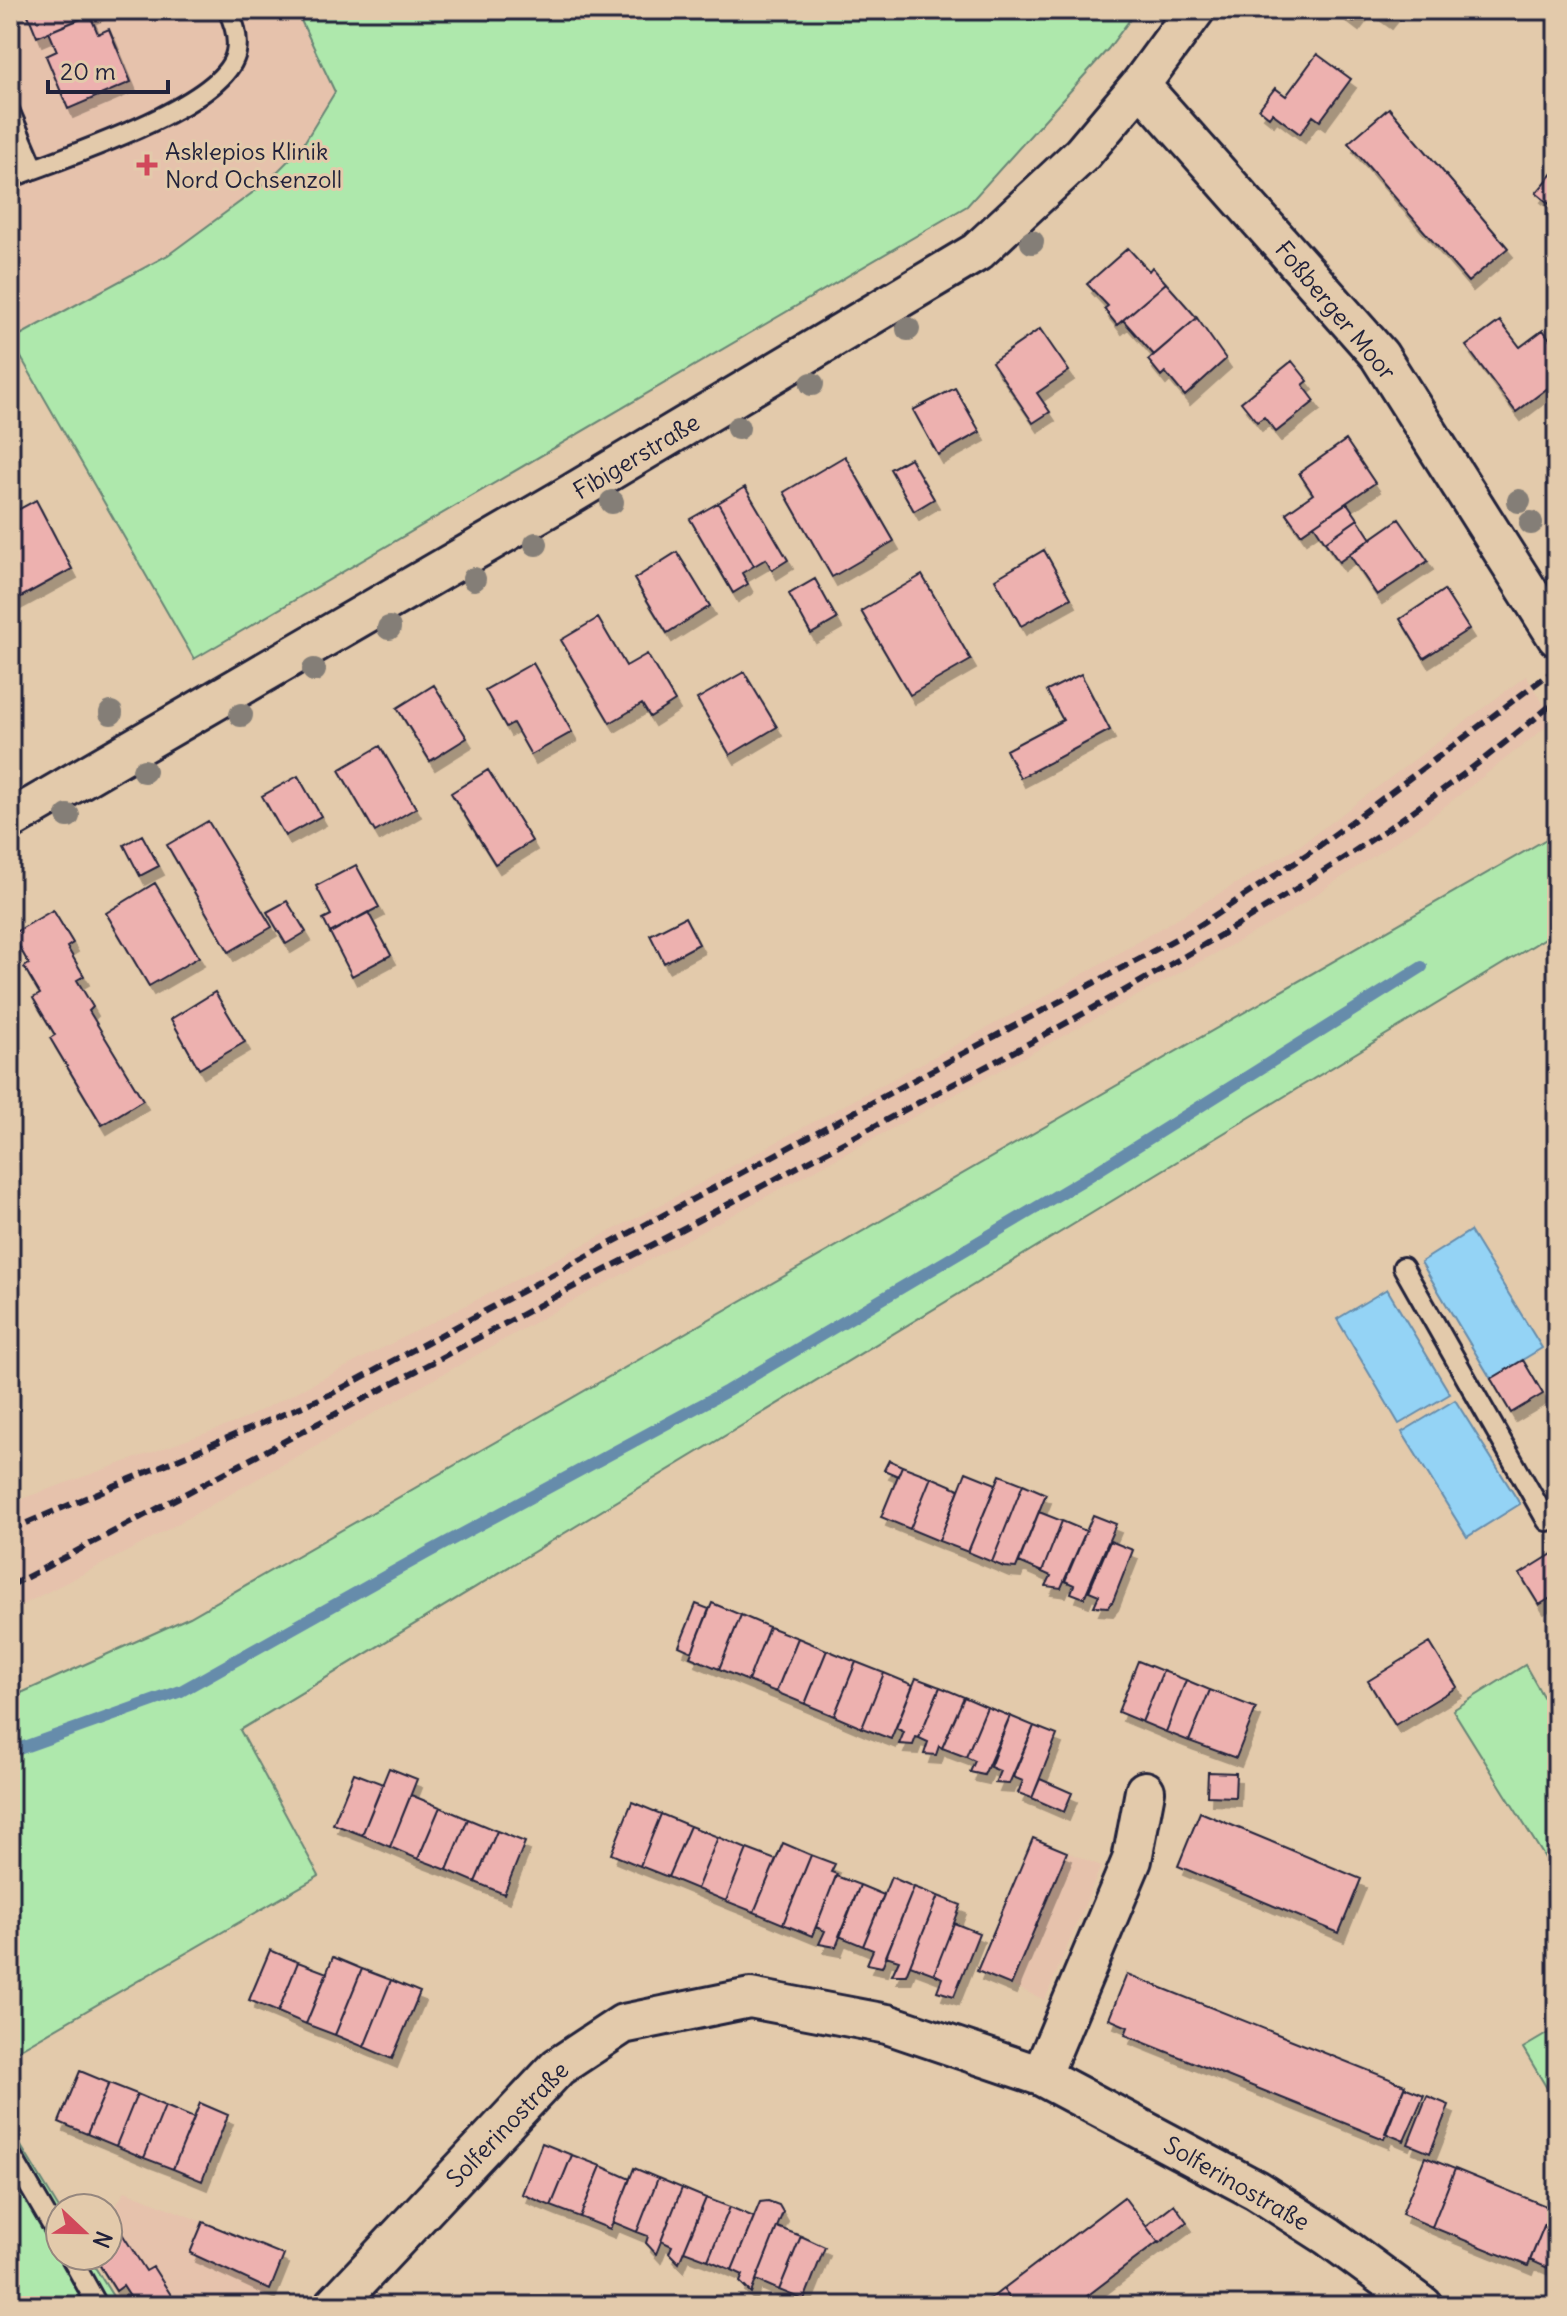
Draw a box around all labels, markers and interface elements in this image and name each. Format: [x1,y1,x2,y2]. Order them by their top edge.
scale bar [48,44,168,94]
text: 20 m [60,56,116,86]
place label: Asklepios Klinik Nord Ochsenzoll [165,136,342,194]
marker: Asklepios Klinik Nord Ochsenzoll [136,154,158,176]
street label: Foßberger Moor [1269,234,1403,386]
street label: Fibigerstraße [567,407,705,505]
street label: Solferinostraße [440,2055,574,2193]
street label: Solferinostraße [1159,2129,1315,2237]
north arrow [44,2192,124,2272]
text: N [87,2227,118,2252]

